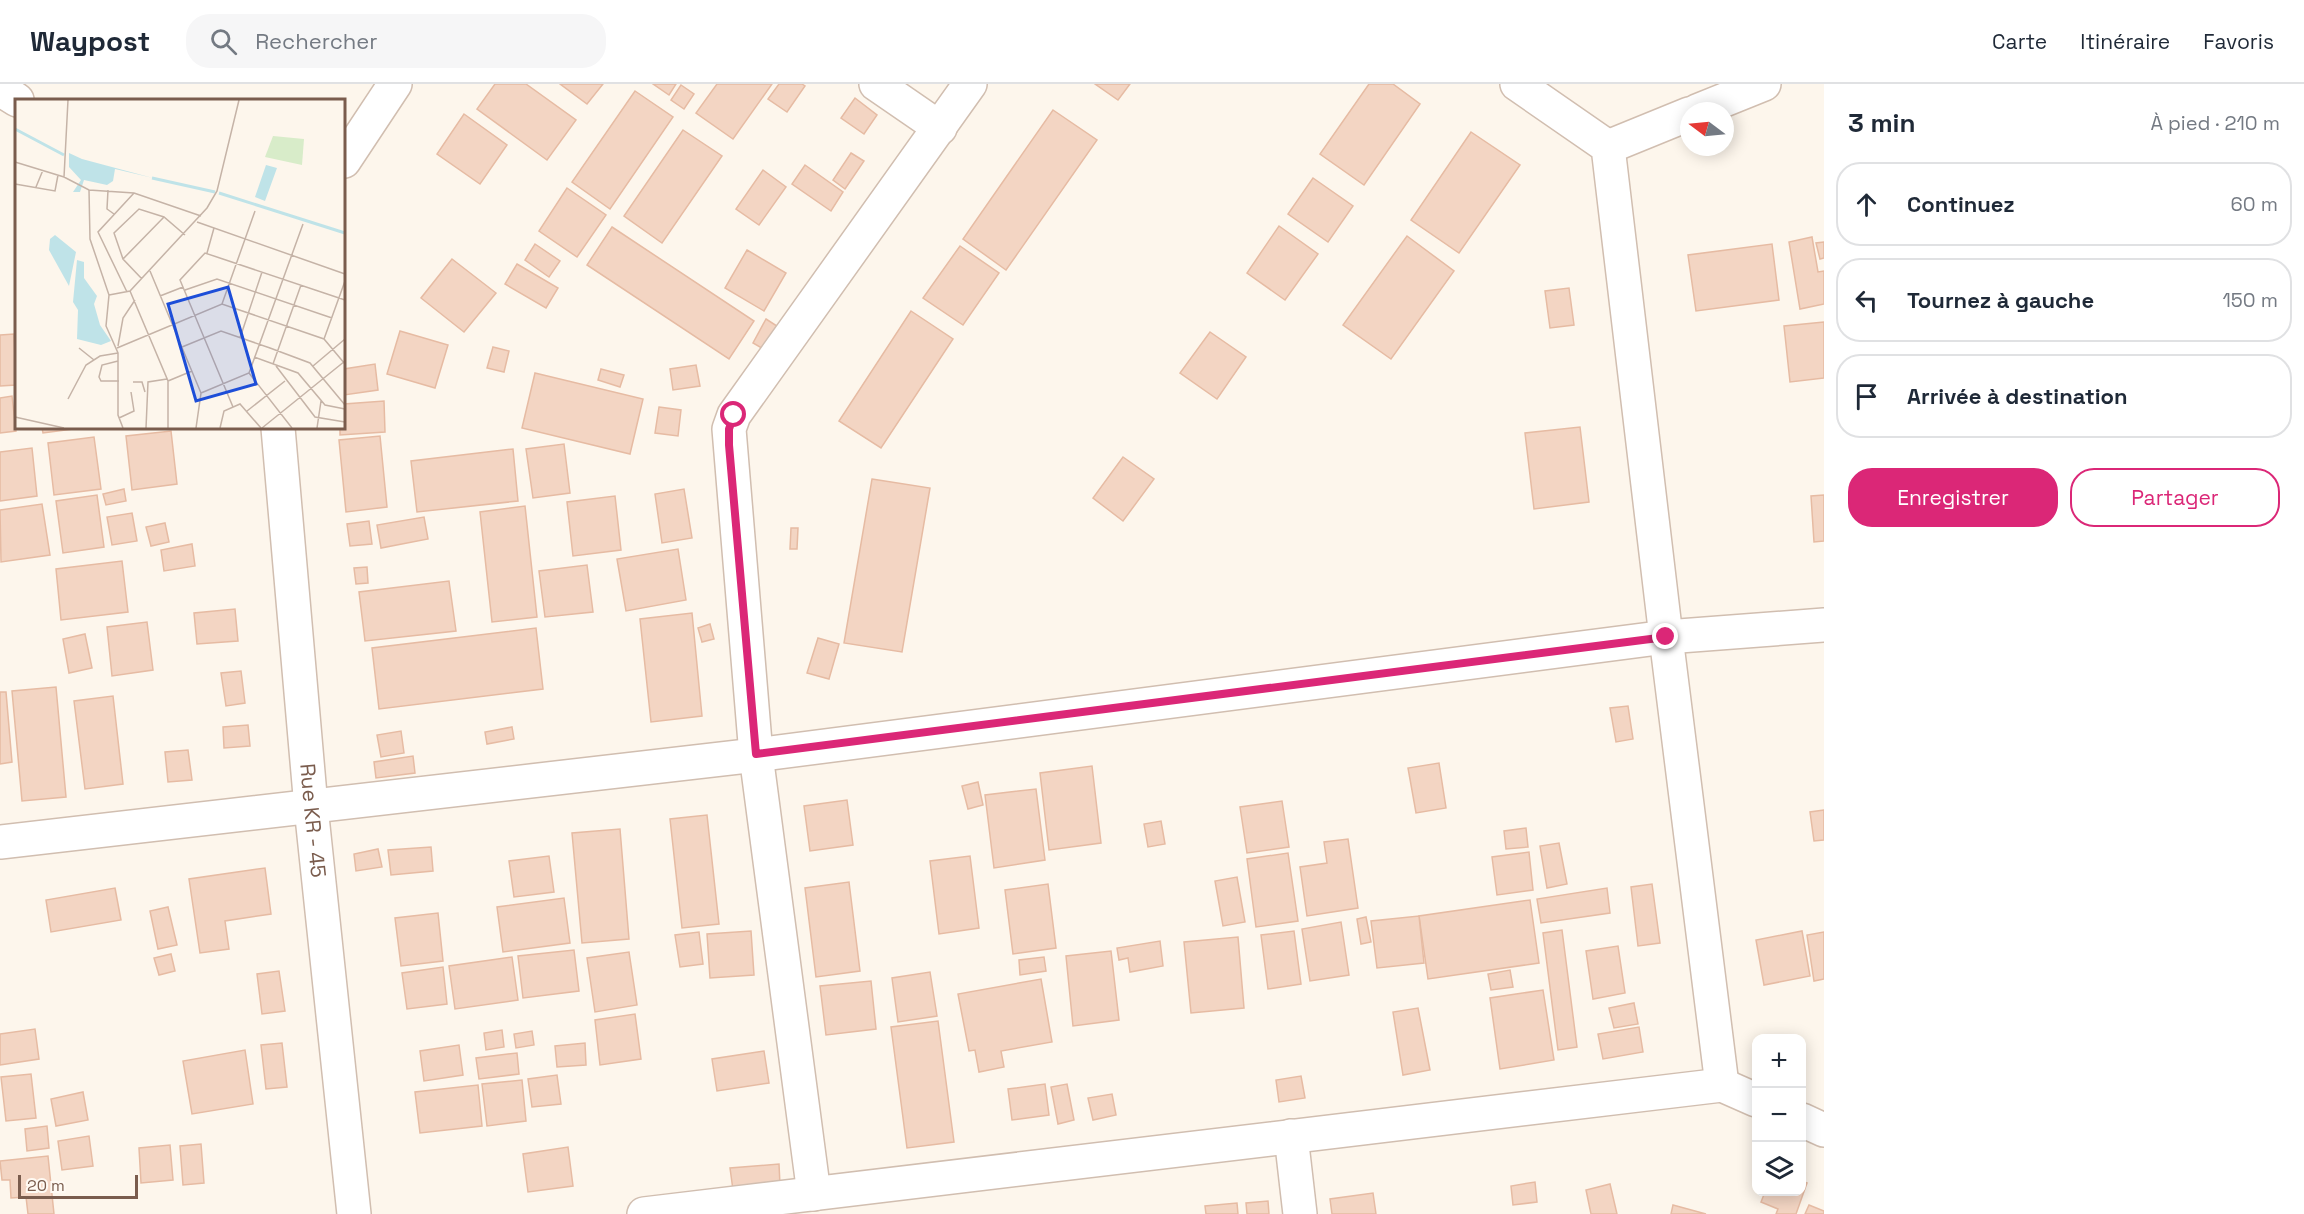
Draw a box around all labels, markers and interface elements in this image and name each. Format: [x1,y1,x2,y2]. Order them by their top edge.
search box [186,14,606,68]
text: Waypost [30,23,150,59]
icon: search [207,25,240,58]
text: Rechercher [255,27,378,55]
text: Carte [1992,28,2047,55]
text: Itinéraire [2080,28,2170,55]
text: Favoris [2203,28,2274,55]
inset map [15,99,345,429]
north arrow [1680,102,1734,156]
text: 3 min [1848,106,1916,140]
text: À pied · 210 m [2150,110,2280,136]
icon: ahead [1850,188,1883,221]
text: Continuez [1907,190,2015,218]
text: 60 m [2231,191,2278,217]
icon: left [1850,284,1883,317]
text: Tournez à gauche [1907,286,2094,314]
text: 150 m [2223,287,2278,313]
icon: arrive [1850,380,1883,413]
text: Arrivée à destination [1907,382,2128,410]
route start [720,401,746,427]
button: Enregistrer [1848,468,2058,527]
button: Partager [2070,468,2280,527]
route end [1652,623,1678,649]
street label: Rue KR - 45 [294,762,332,879]
map controls [1752,1034,1806,1196]
button: + [1752,1034,1806,1088]
button: − [1752,1088,1806,1142]
button: layers [1752,1142,1806,1196]
scale bar [18,1172,138,1200]
text: 20 m [27,1175,65,1196]

